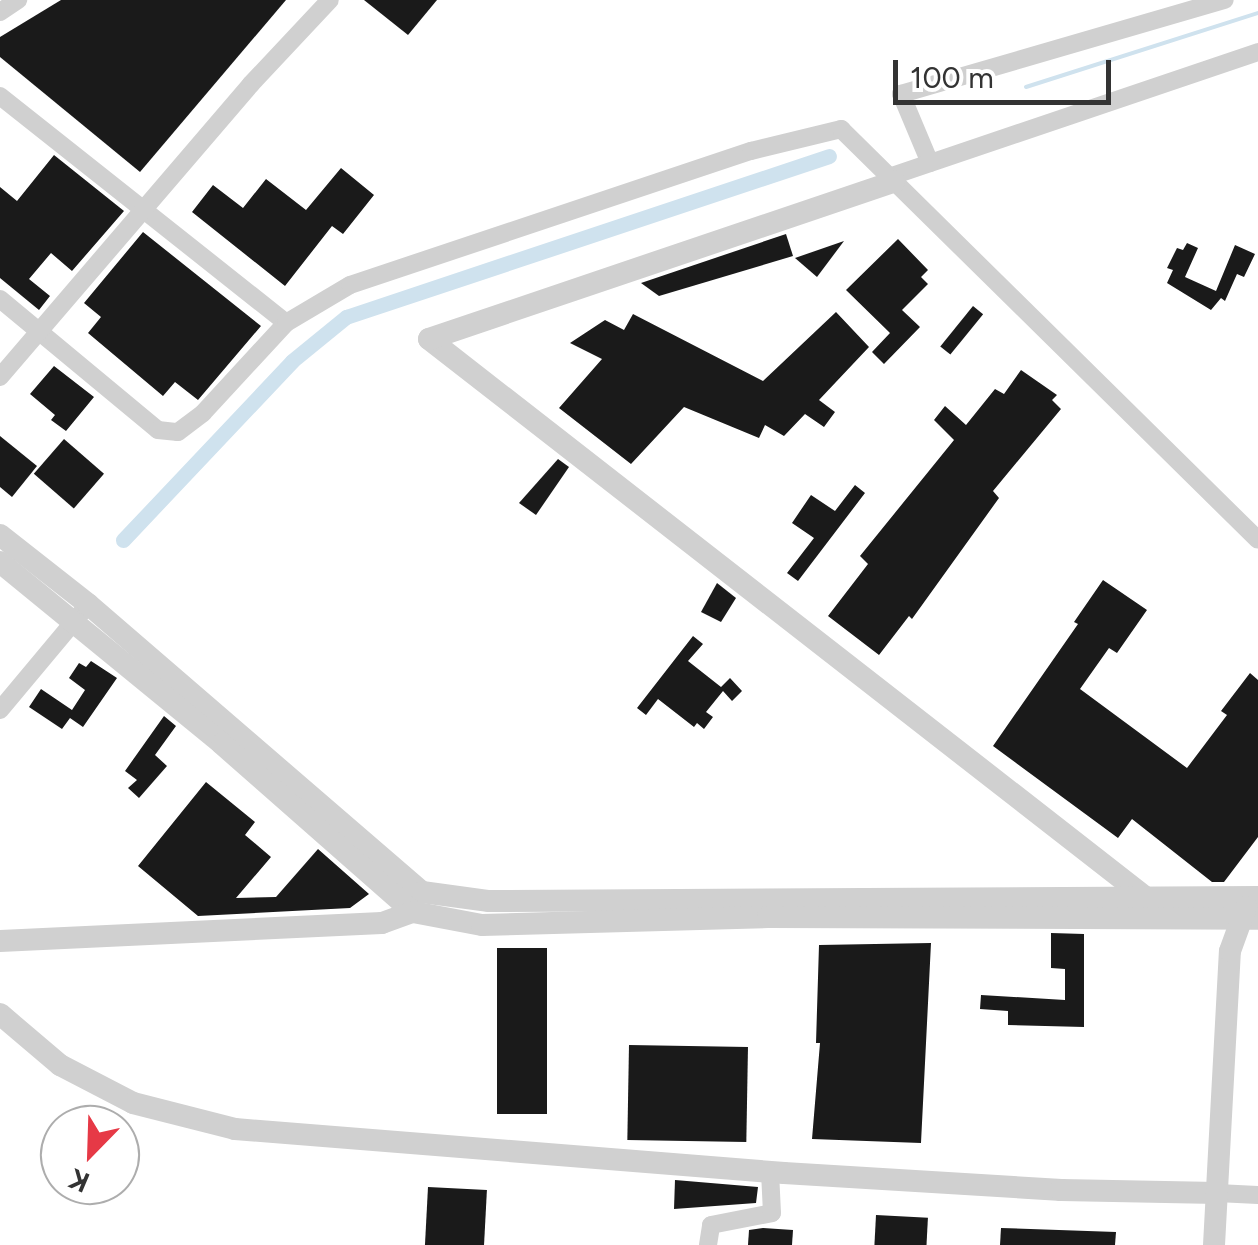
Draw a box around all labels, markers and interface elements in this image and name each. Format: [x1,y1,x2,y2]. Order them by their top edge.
scale bar [898,40,1116,102]
text: 100 m [910,59,994,96]
north arrow [40,1105,140,1205]
text: K [64,1161,94,1200]

